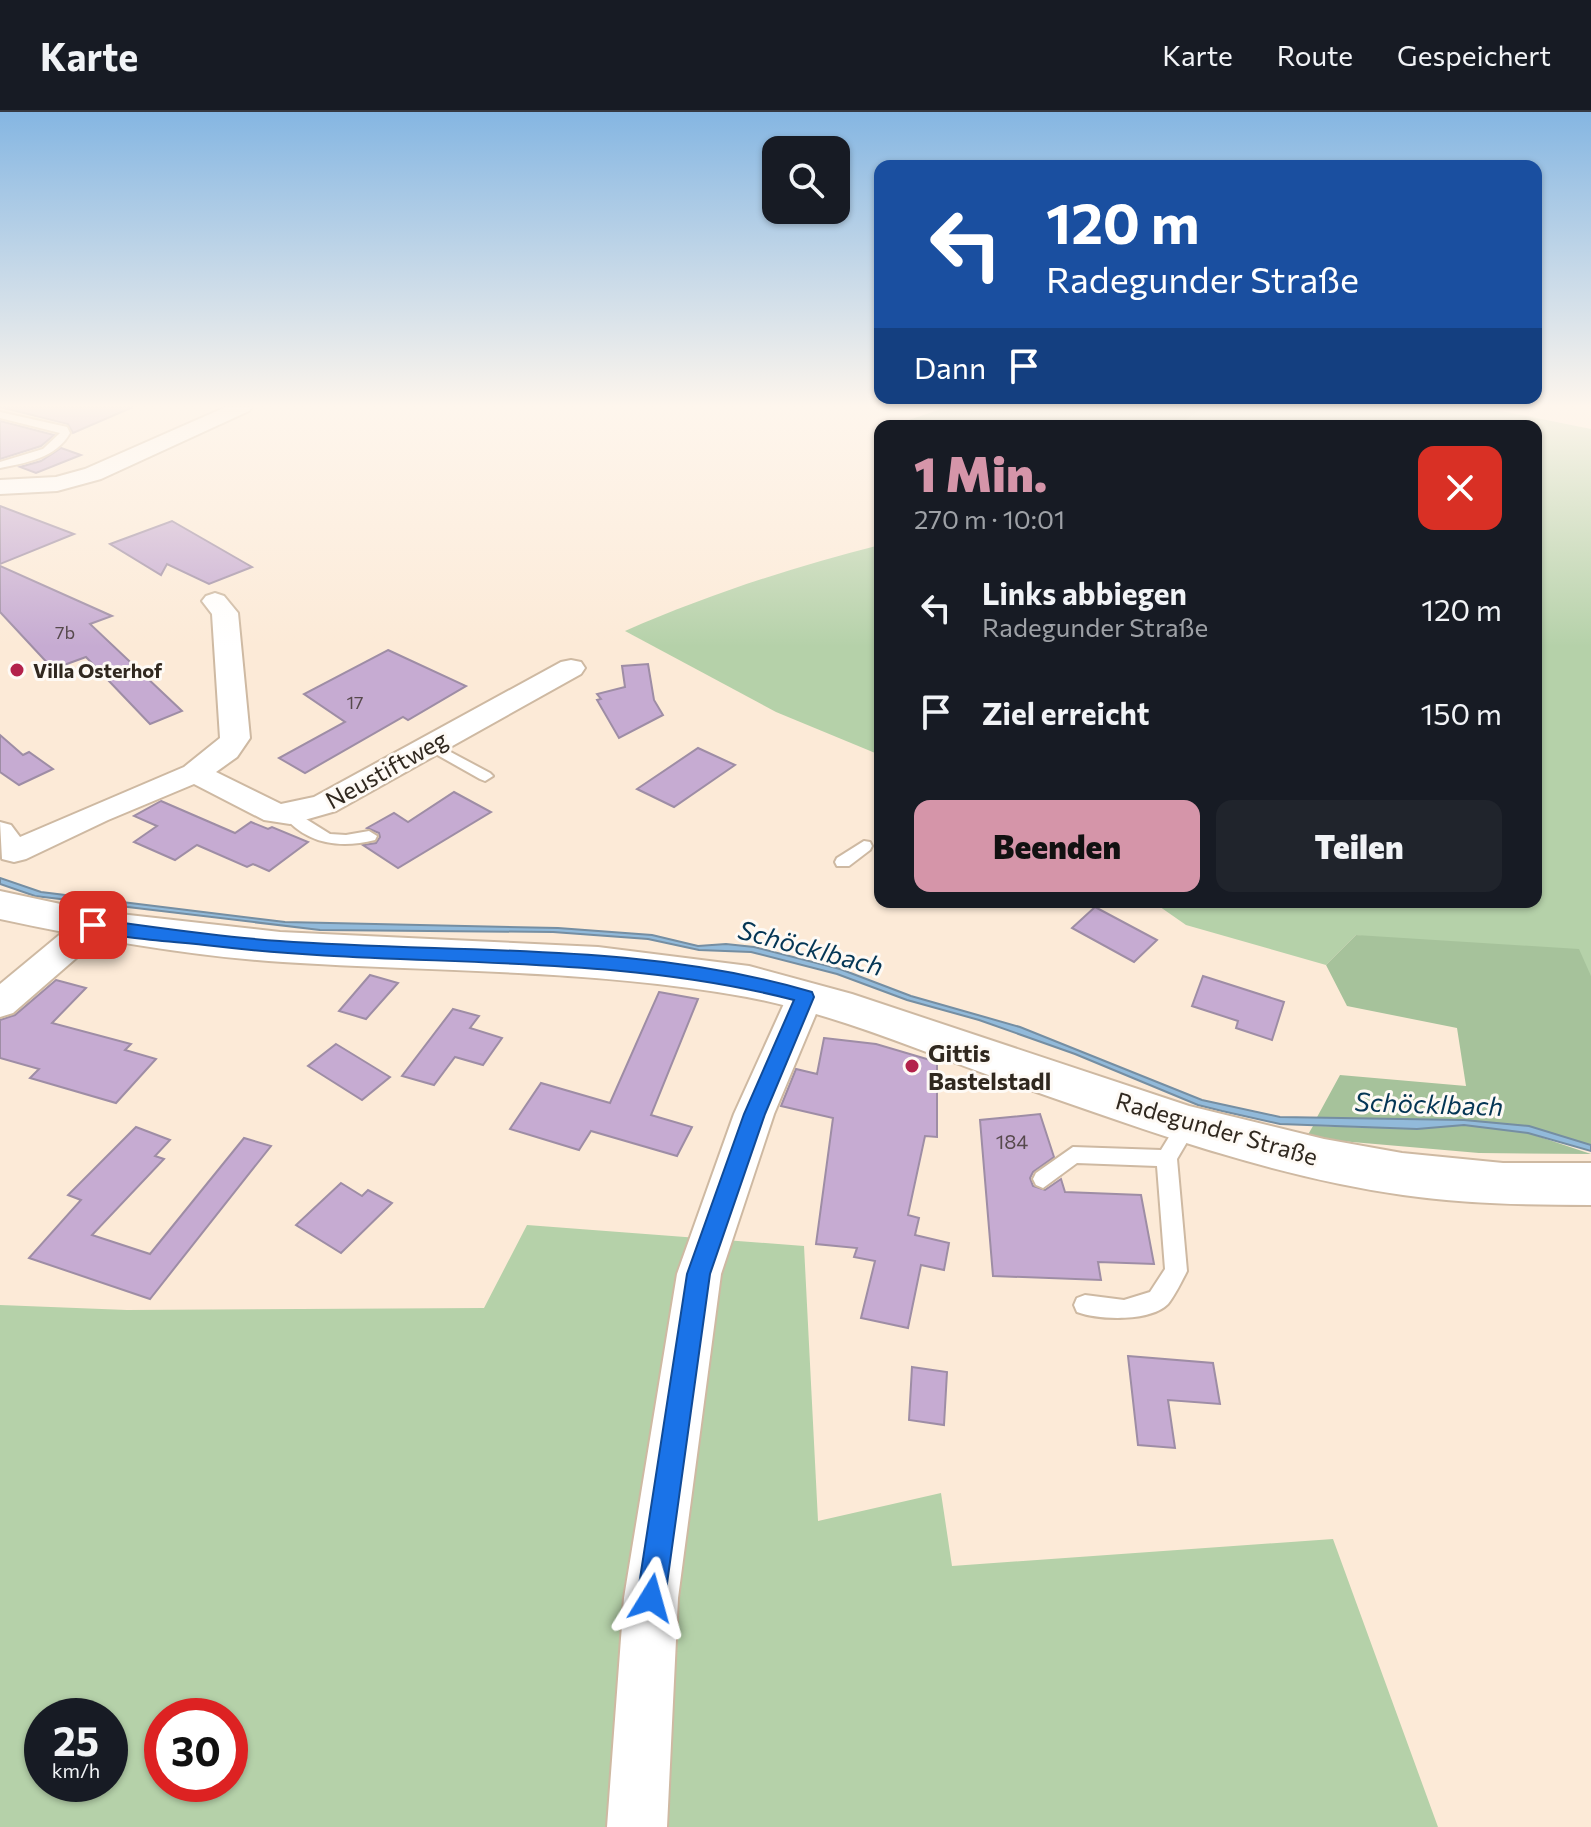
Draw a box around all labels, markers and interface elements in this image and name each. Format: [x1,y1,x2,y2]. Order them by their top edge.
text: Karte [40,32,138,79]
text: Karte [1162,38,1233,72]
text: Route [1277,38,1353,72]
text: Gespeichert [1397,38,1551,72]
map controls [762,136,850,224]
button: search [762,136,850,224]
text: 120 m [1046,187,1200,256]
icon: left [914,192,1018,296]
text: Radegunder Straße [1046,256,1359,300]
icon: arrive [1002,344,1046,388]
text: Dann [914,348,986,385]
text: 1 Min. [914,443,1047,502]
button: close [1418,446,1502,530]
text: 270 m · 10:01 [914,503,1065,534]
text: Links abbiegen [982,574,1187,611]
icon: left [914,586,958,630]
text: 120 m [1421,590,1502,627]
text: Radegunder Straße [982,611,1208,642]
house number: 7b [55,621,75,643]
place label: Villa Osterhof [33,658,163,682]
marker: Villa Osterhof [8,661,26,679]
icon: arrive [914,690,958,734]
house number: 17 [346,691,364,713]
text: Ziel erreicht [982,694,1150,731]
text: 150 m [1420,694,1502,731]
street label: Neustiftweg [320,724,452,814]
button: Beenden [914,800,1200,892]
button: Teilen [1216,800,1502,892]
pin [59,891,127,959]
icon: arrive [71,903,115,947]
water label: Schöcklbach [735,913,887,981]
place label: Gittis Bastelstadl [928,1038,1051,1095]
marker: Gittis Bastelstadl [903,1057,921,1075]
street label: Radegunder Straße [1113,1085,1321,1171]
water label: Schöcklbach [1354,1085,1504,1121]
house number: 184 [996,1129,1028,1153]
position arrow [609,1556,693,1640]
speed limit sign: 30 [144,1698,248,1802]
text: 25 [53,1715,99,1764]
text: km/h [52,1758,100,1782]

